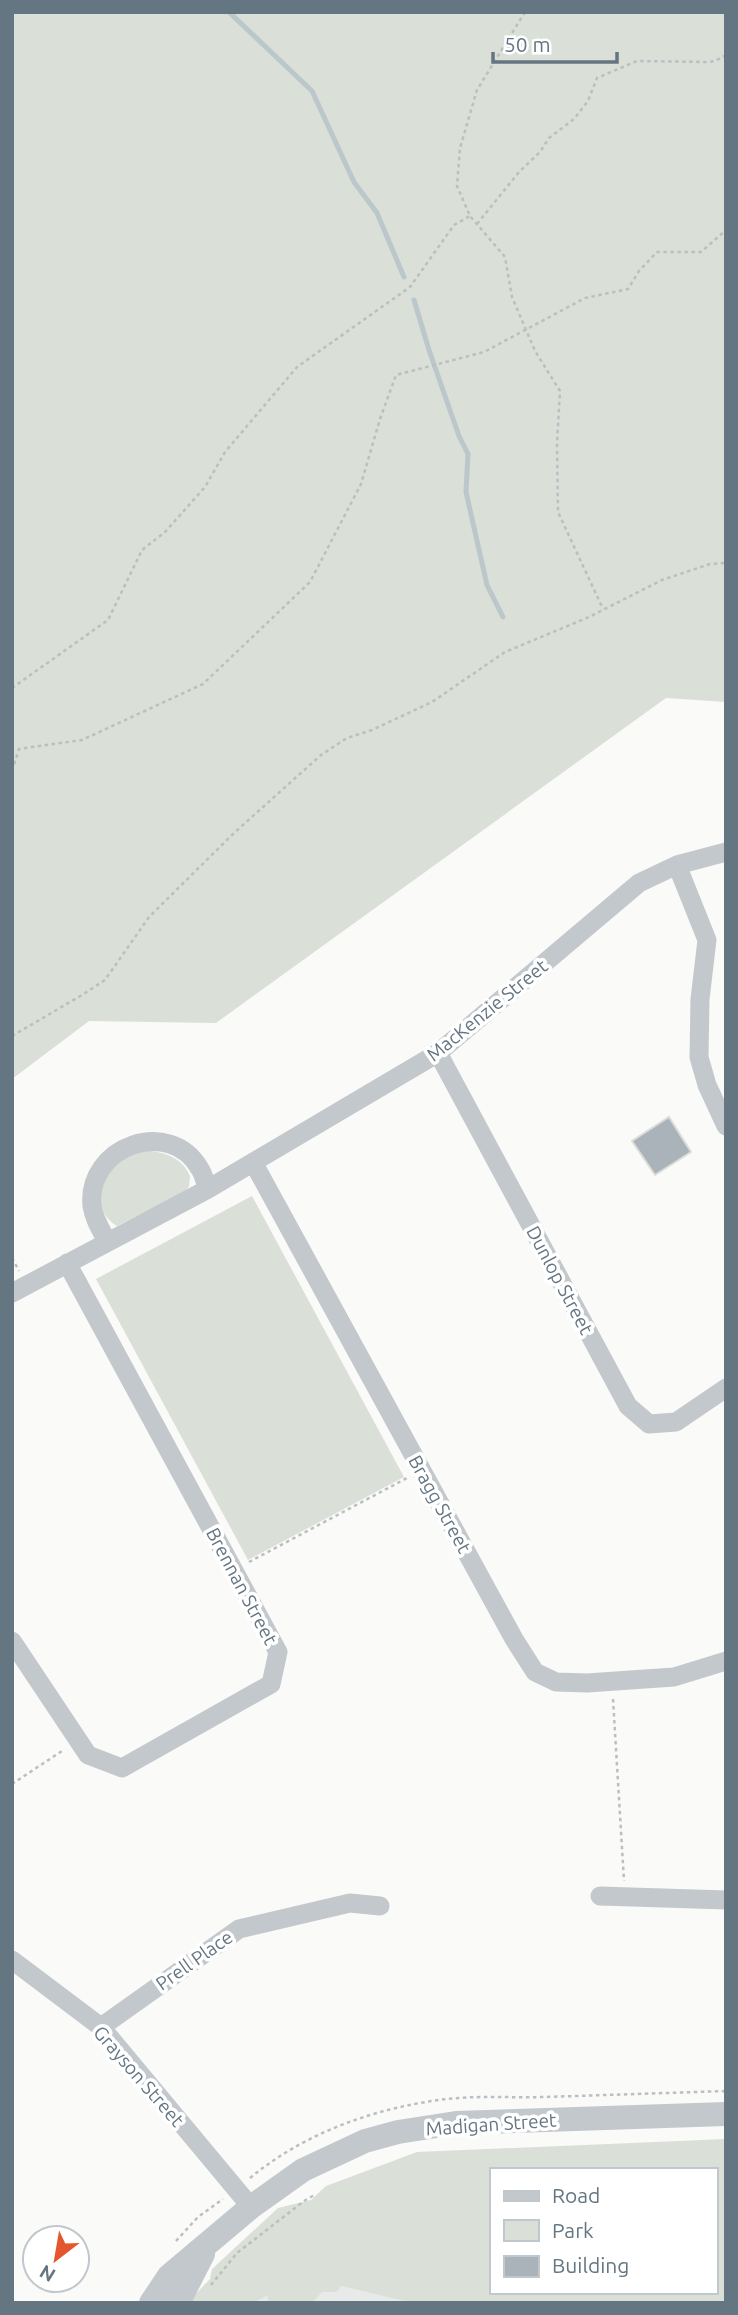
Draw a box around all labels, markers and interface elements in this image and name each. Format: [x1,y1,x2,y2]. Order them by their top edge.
scale bar [493,21,617,65]
text: 50 m [504,32,551,56]
street label: MacKenzie Street [422,954,552,1065]
street label: Dunlop Street [522,1222,598,1338]
street label: Bragg Street [404,1451,476,1557]
street label: Brennan Street [202,1524,282,1649]
street label: Prell Place [151,1926,237,1994]
street label: Grayson Street [89,2021,189,2131]
street label: Madigan Street [425,2108,558,2140]
legend [490,2168,717,2294]
text: Road [552,2183,600,2207]
text: Park [552,2218,594,2242]
north arrow [21,2224,91,2294]
text: Building [552,2253,629,2277]
text: N [35,2260,59,2287]

